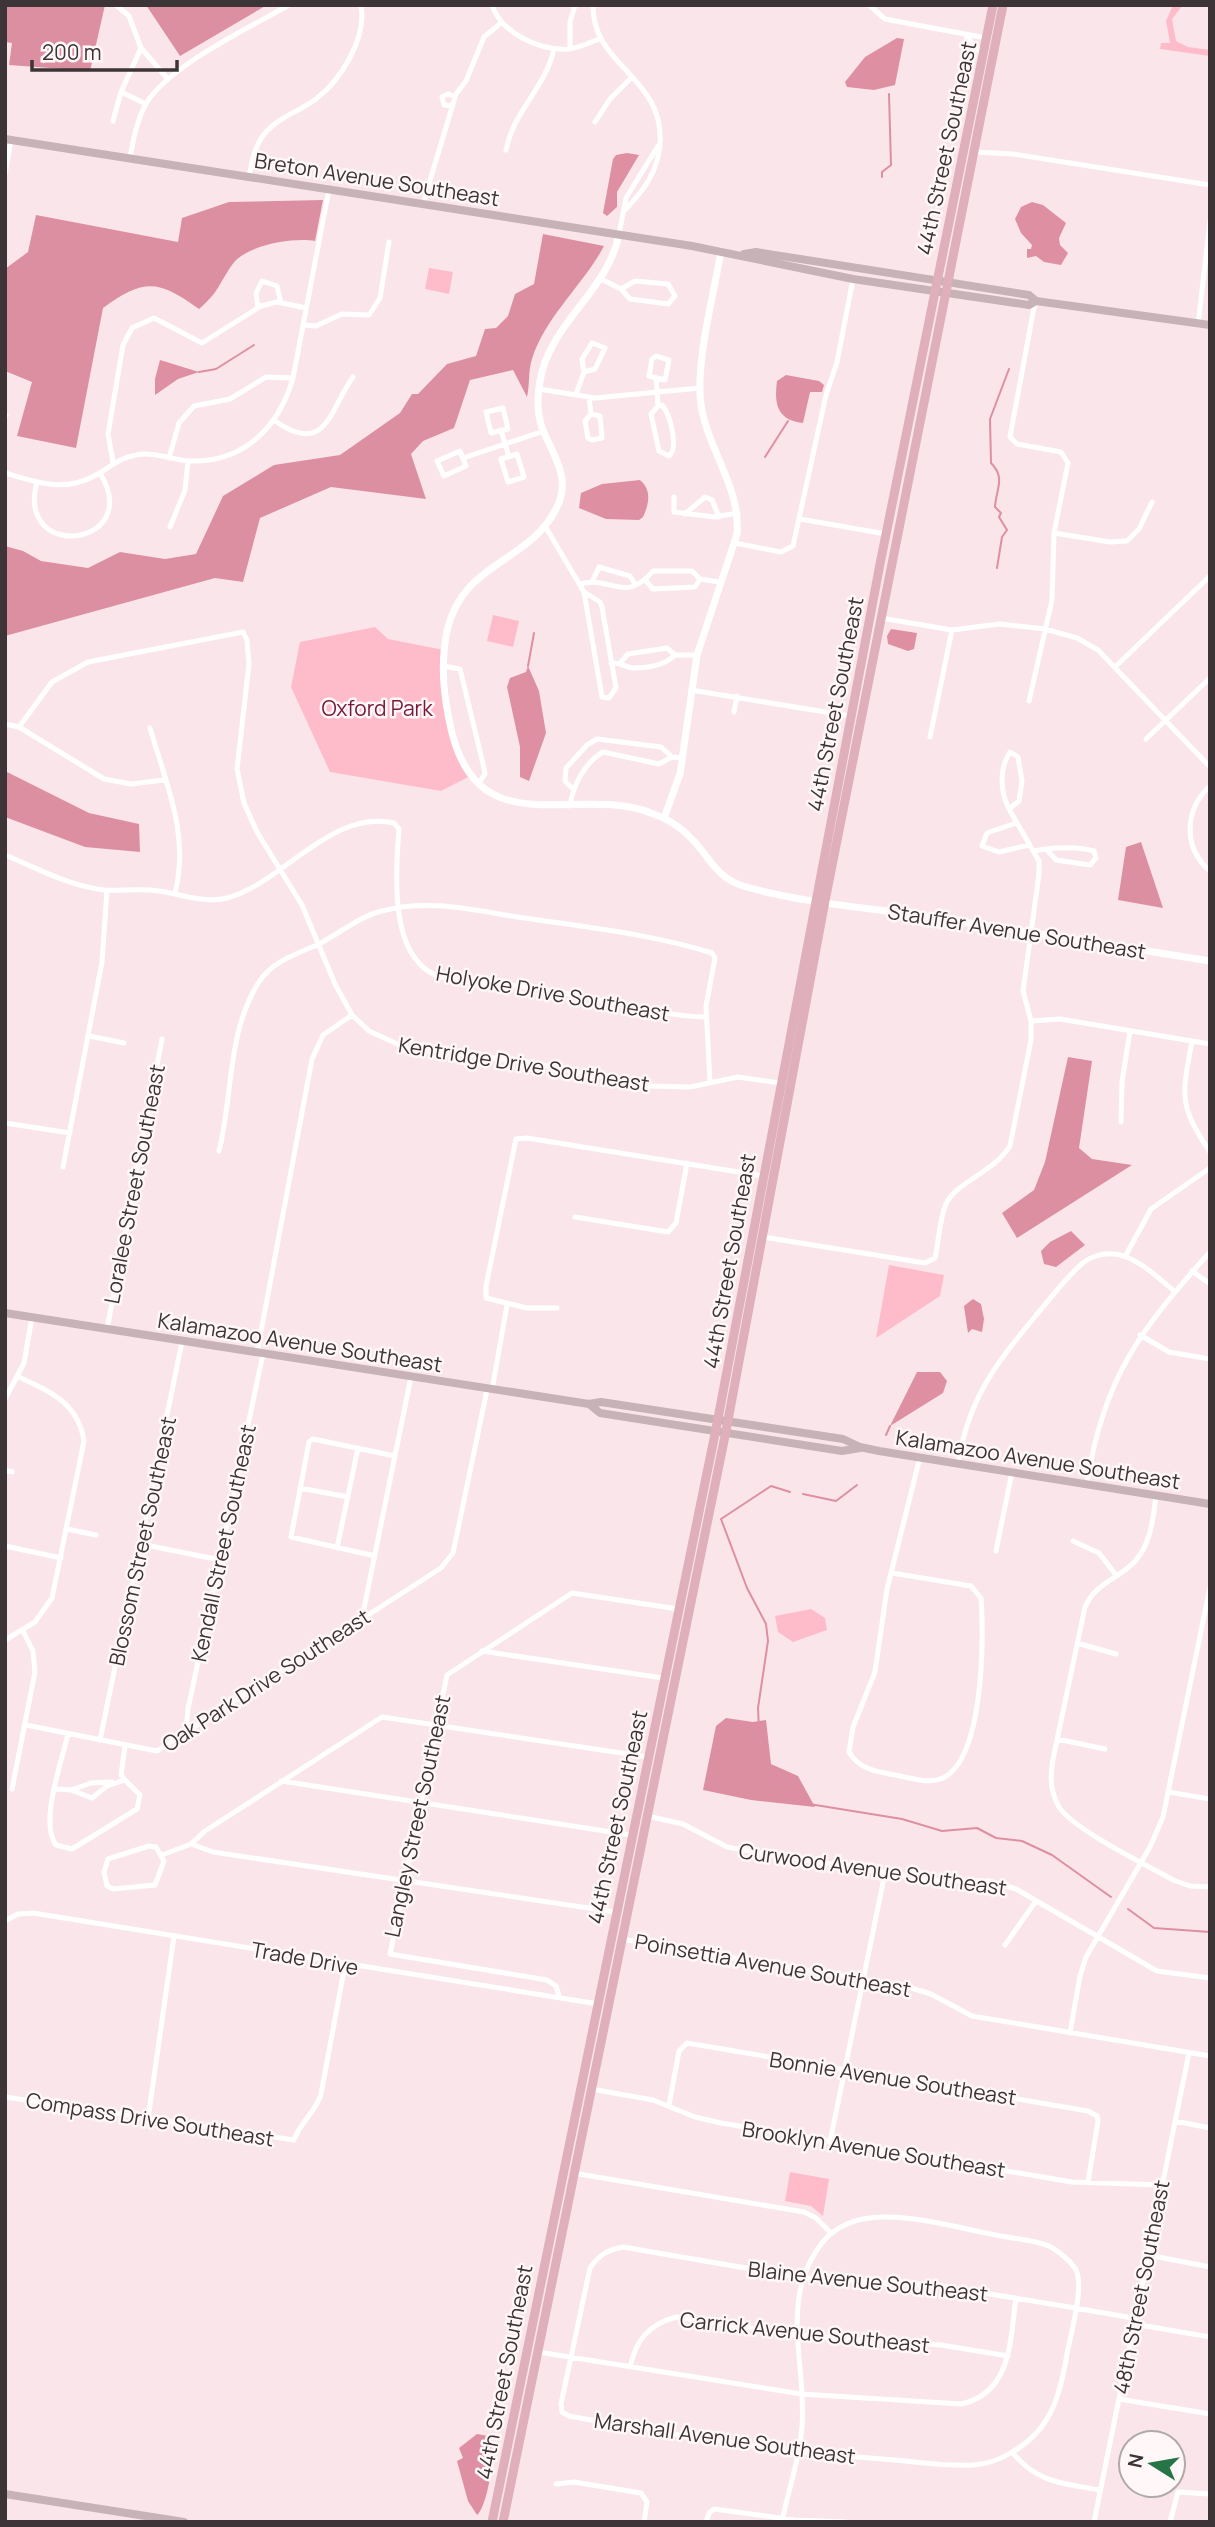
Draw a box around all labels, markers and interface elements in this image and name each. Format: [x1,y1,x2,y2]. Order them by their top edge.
scale bar [32,28,177,72]
text: 200 m [42,38,102,66]
street label: 44th Street Southeast [910,39,982,257]
street label: Breton Avenue Southeast [253,146,501,212]
street label: 44th Street Southeast [800,594,870,814]
park label: Oxford Park [321,694,433,722]
street label: Stauffer Avenue Southeast [886,897,1148,965]
street label: Holyoke Drive Southeast [434,959,672,1027]
street label: Kentridge Drive Southeast [397,1030,651,1098]
street label: Loralee Street Southeast [97,1062,171,1306]
street label: 44th Street Southeast [696,1151,762,1371]
street label: Kalamazoo Avenue Southeast [156,1306,444,1378]
street label: Blossom Street Southeast [102,1414,182,1668]
street label: Kendall Street Southeast [184,1422,262,1664]
street label: Kalamazoo Avenue Southeast [894,1423,1182,1495]
street label: Oak Park Drive Southeast [157,1602,375,1758]
street label: Langley Street Southeast [378,1692,456,1940]
street label: 44th Street Southeast [581,1708,653,1926]
street label: Curwood Avenue Southeast [737,1836,1009,1902]
street label: Poinsettia Avenue Southeast [633,1927,913,2003]
street label: Trade Drive [249,1935,361,1981]
street label: Bonnie Avenue Southeast [768,2045,1018,2111]
street label: Compass Drive Southeast [24,2086,276,2152]
street label: Brooklyn Avenue Southeast [740,2114,1008,2184]
street label: 48th Street Southeast [1107,2178,1175,2396]
street label: Blaine Avenue Southeast [747,2254,989,2308]
street label: 44th Street Southeast [469,2262,539,2482]
street label: Carrick Avenue Southeast [679,2305,931,2359]
street label: Marshall Avenue Southeast [593,2406,857,2470]
north arrow [1117,2429,1187,2499]
text: N [1121,2452,1149,2470]

